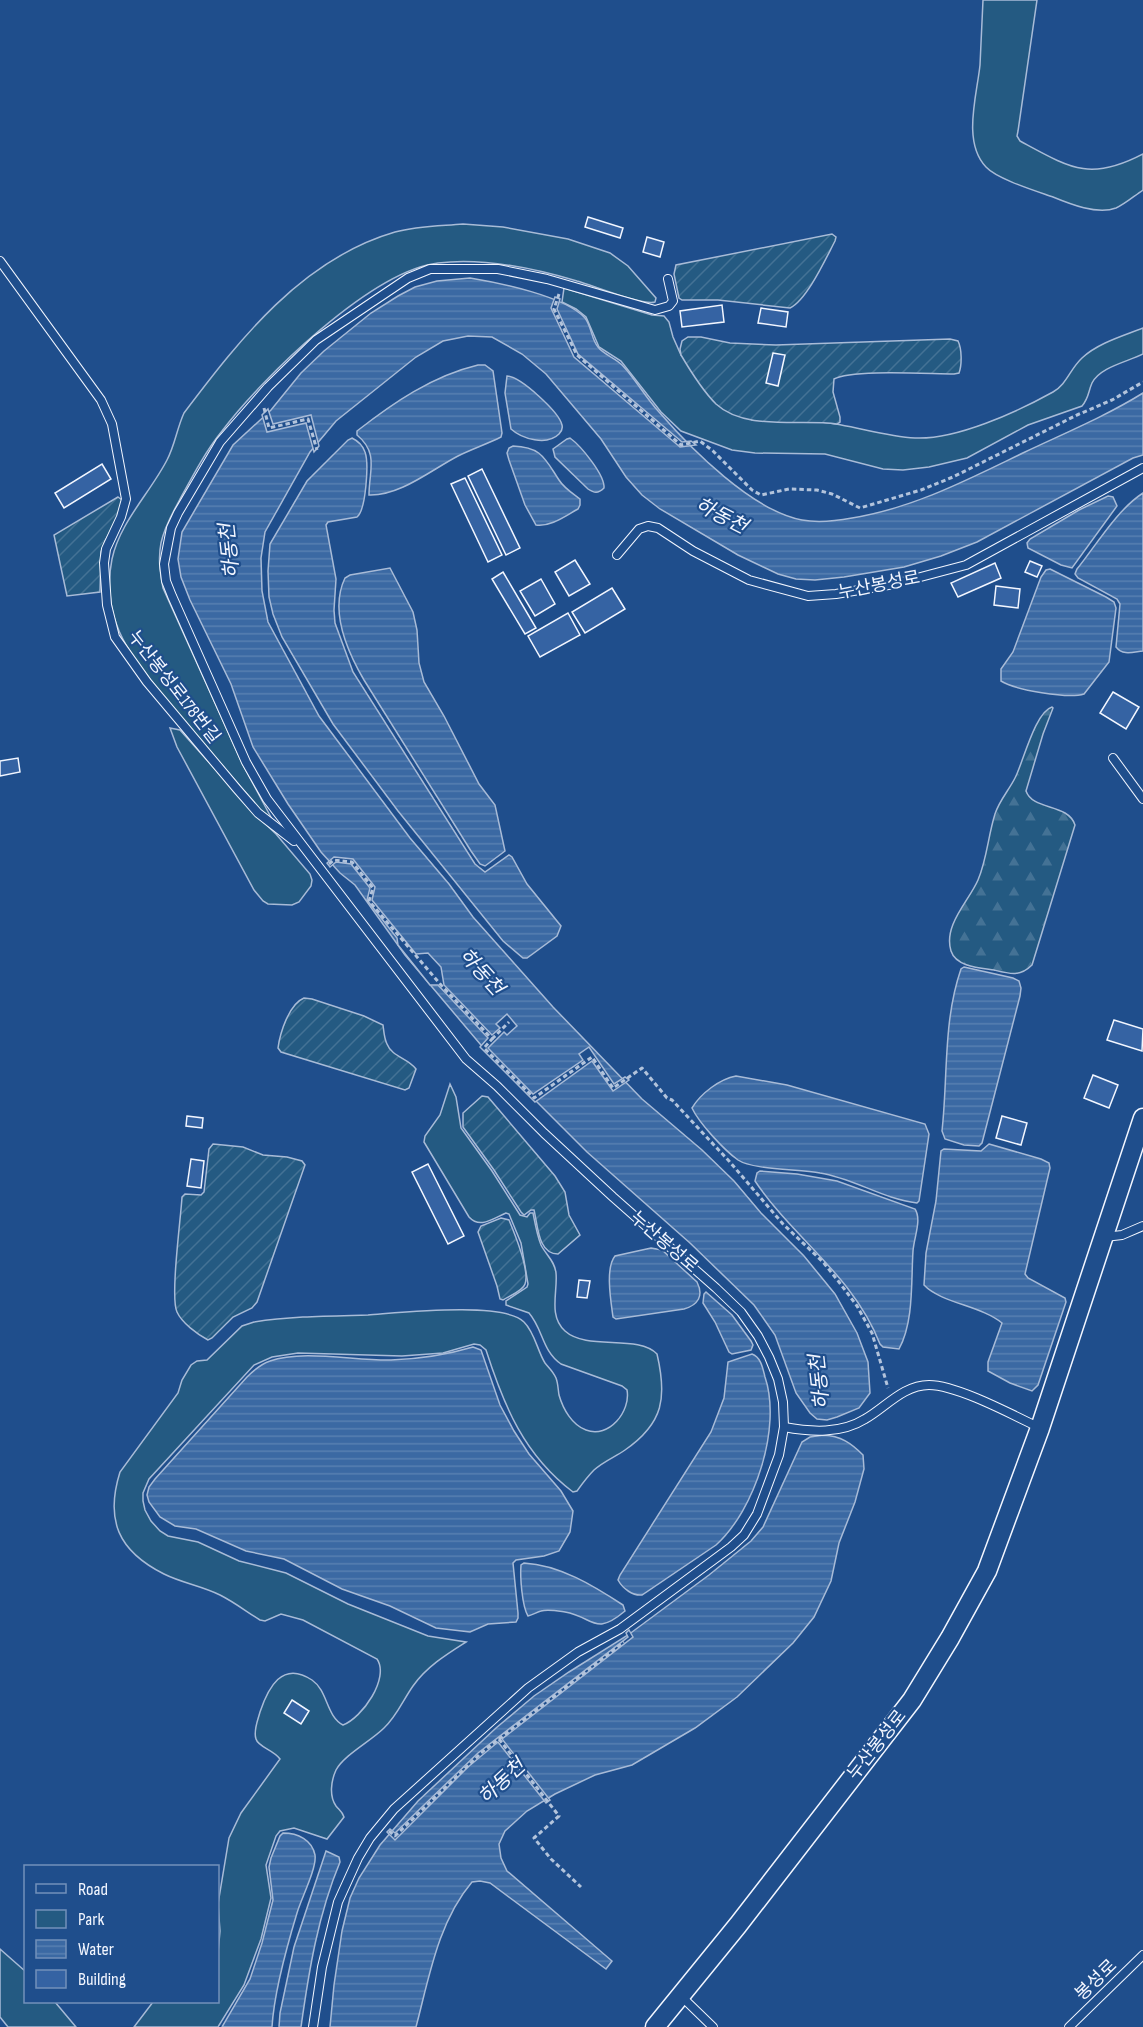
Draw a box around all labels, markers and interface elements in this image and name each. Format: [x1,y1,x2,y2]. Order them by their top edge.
water label: 하동천 [691,493,753,540]
water label: 하동천 [215,520,245,580]
street label: 누산봉성로 [836,567,922,603]
street label: 누산봉성로178번길 [123,626,225,748]
water label: 하동천 [454,943,510,1002]
street label: 누산봉성로 [626,1207,702,1277]
water label: 하동천 [805,1351,835,1411]
street label: 누산봉성로 [843,1706,911,1784]
water label: 하동천 [474,1753,532,1810]
legend [24,1865,219,2003]
text: Road [78,1879,108,1900]
text: Park [78,1909,104,1930]
text: Water [78,1939,114,1960]
street label: 봉성로 [1071,1955,1121,2005]
text: Building [78,1969,126,1990]

